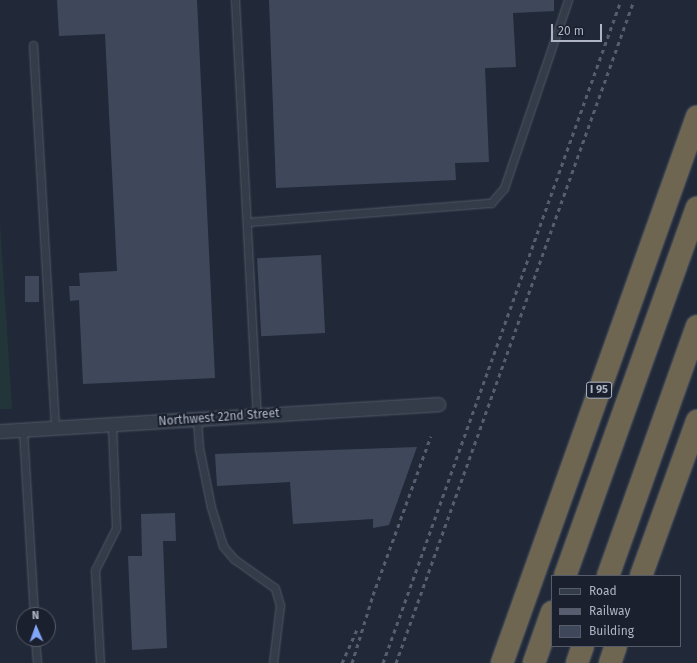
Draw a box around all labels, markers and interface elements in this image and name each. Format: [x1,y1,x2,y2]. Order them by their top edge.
scale bar [553,16,604,42]
text: 20 m [558,24,584,38]
road number: I 95 [586,381,612,399]
street label: Northwest 22nd Street [158,407,280,429]
legend [551,575,681,647]
text: Road [589,584,617,598]
text: Railway [589,604,630,618]
north arrow [16,607,56,647]
text: N [32,609,39,622]
text: Building [589,624,634,638]

